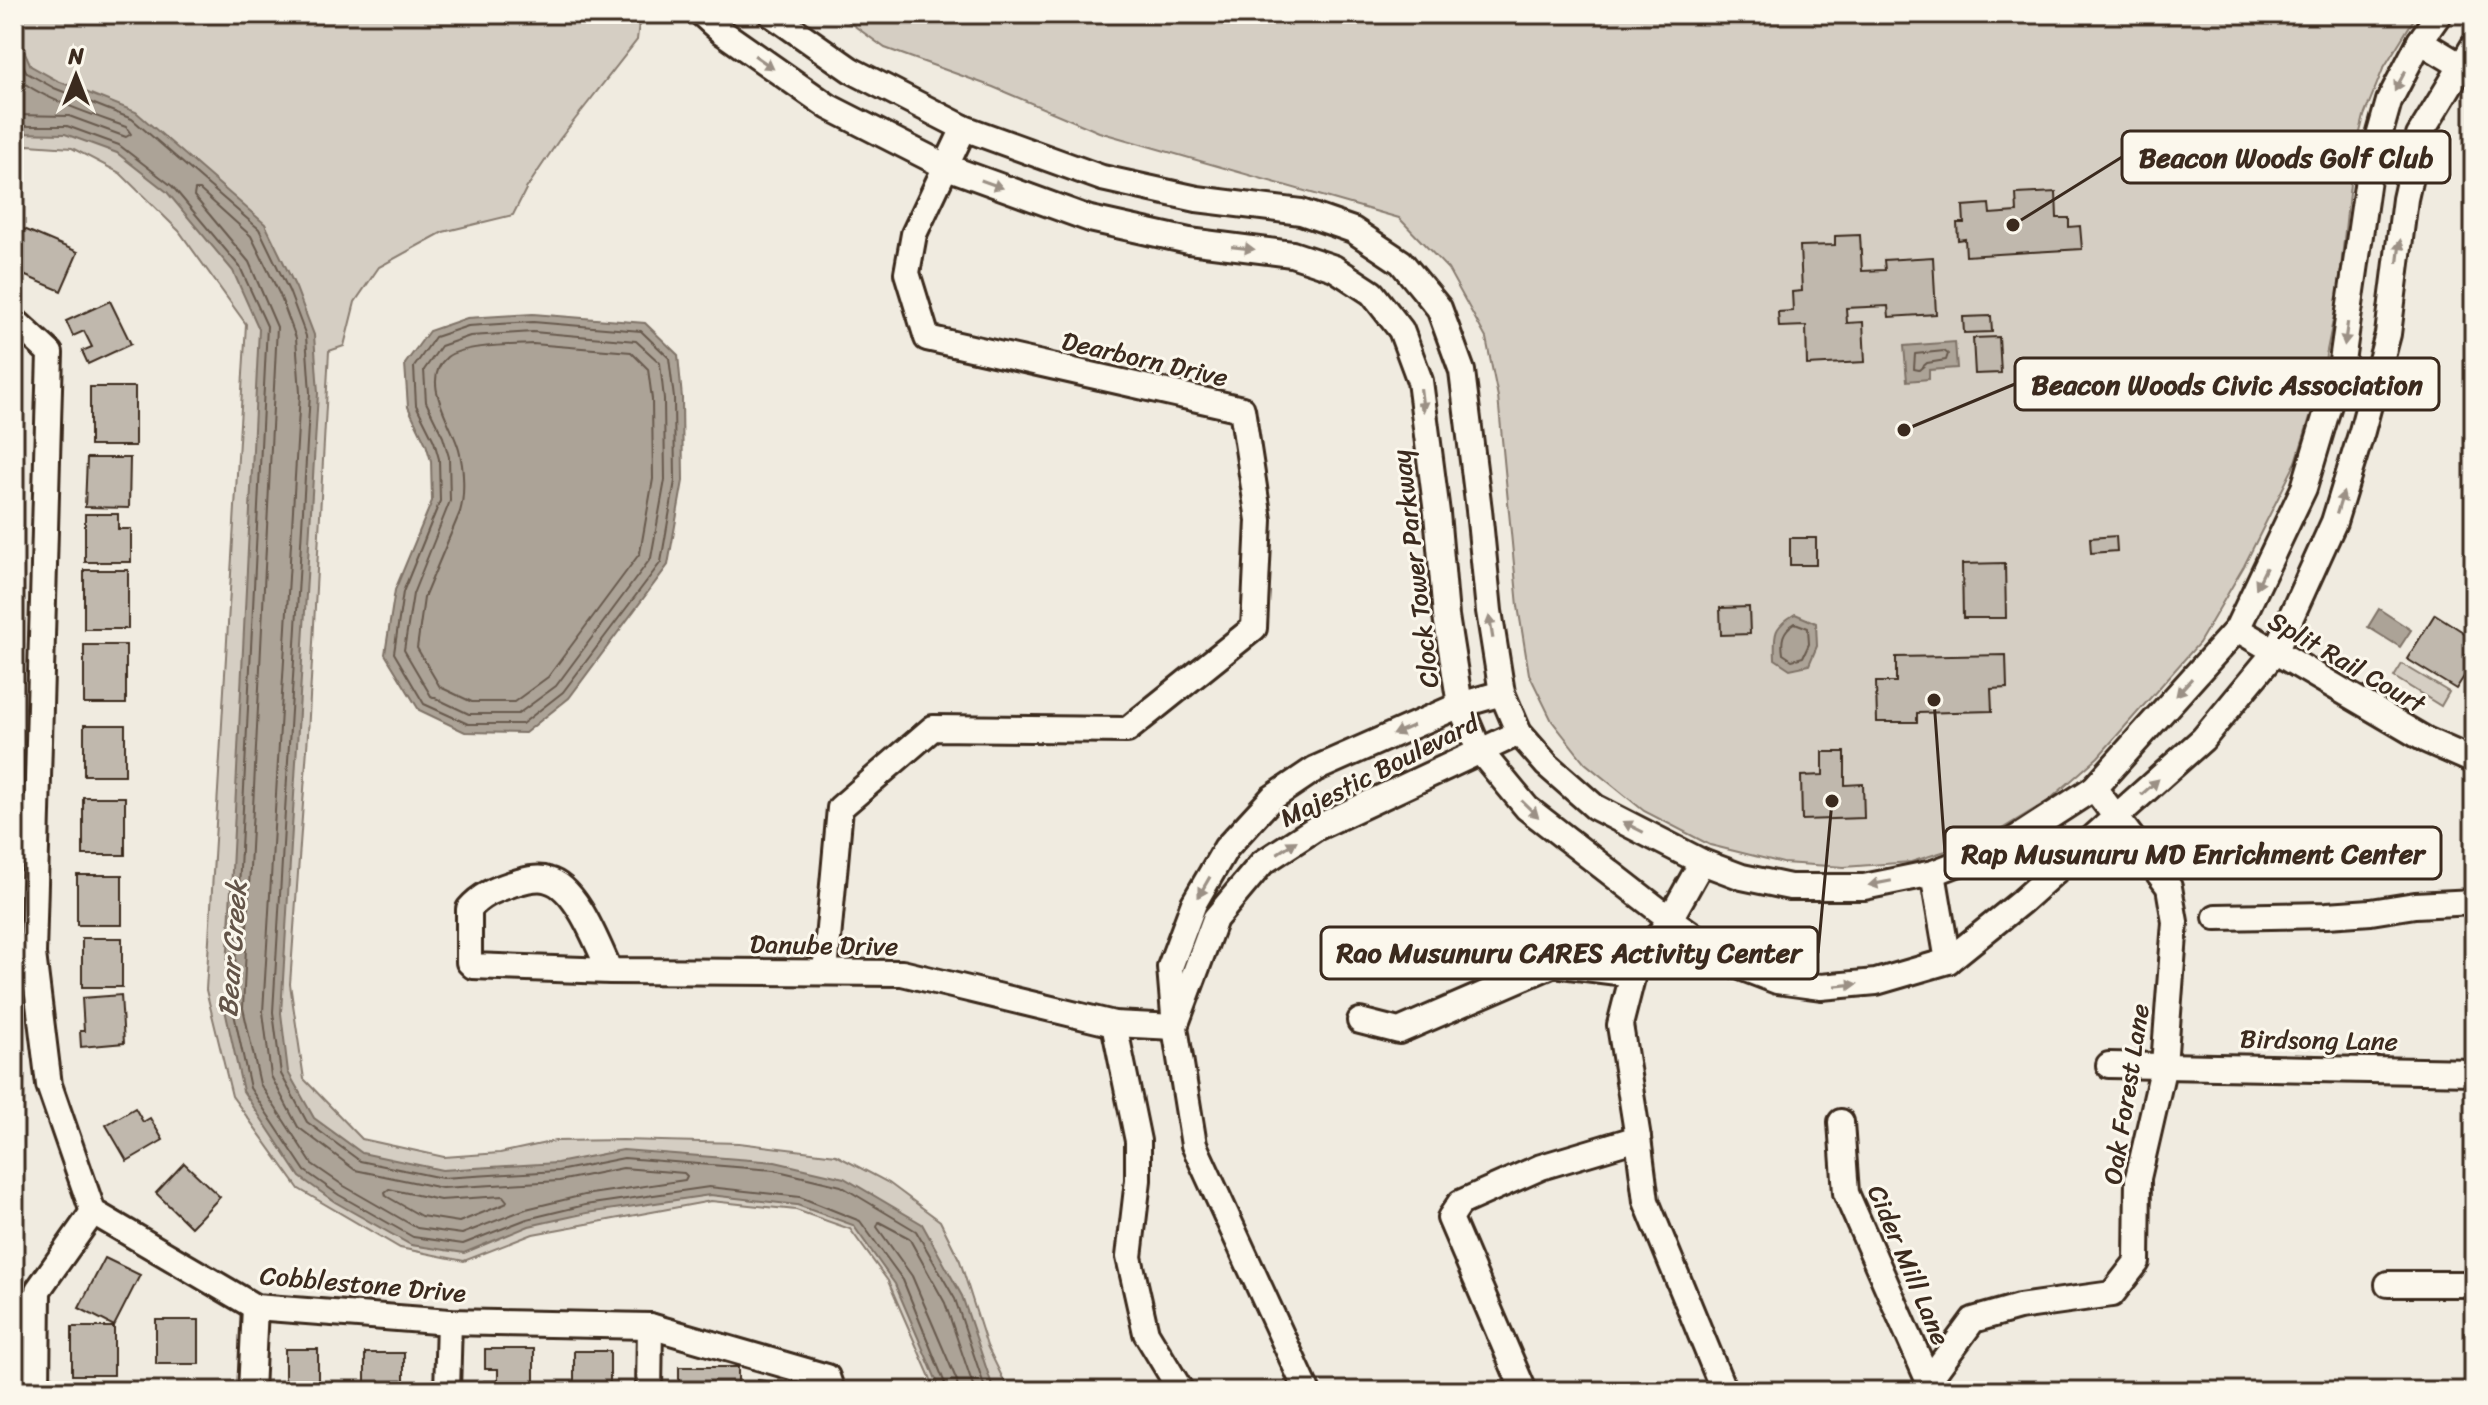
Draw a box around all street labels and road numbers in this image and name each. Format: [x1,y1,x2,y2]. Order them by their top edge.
street label: Dearborn Drive [1057,318,1233,400]
street label: Clock Tower Parkway [1377,447,1452,691]
street label: Split Rail Court [2259,598,2436,727]
street label: Majestic Boulevard [1271,699,1489,840]
street label: Danube Drive [749,921,899,969]
street label: Oak Forest Lane [2089,1000,2163,1188]
street label: Birdsong Lane [2239,1016,2399,1064]
street label: Cider Mill Lane [1854,1177,1964,1353]
street label: Cobblestone Drive [258,1252,468,1316]

